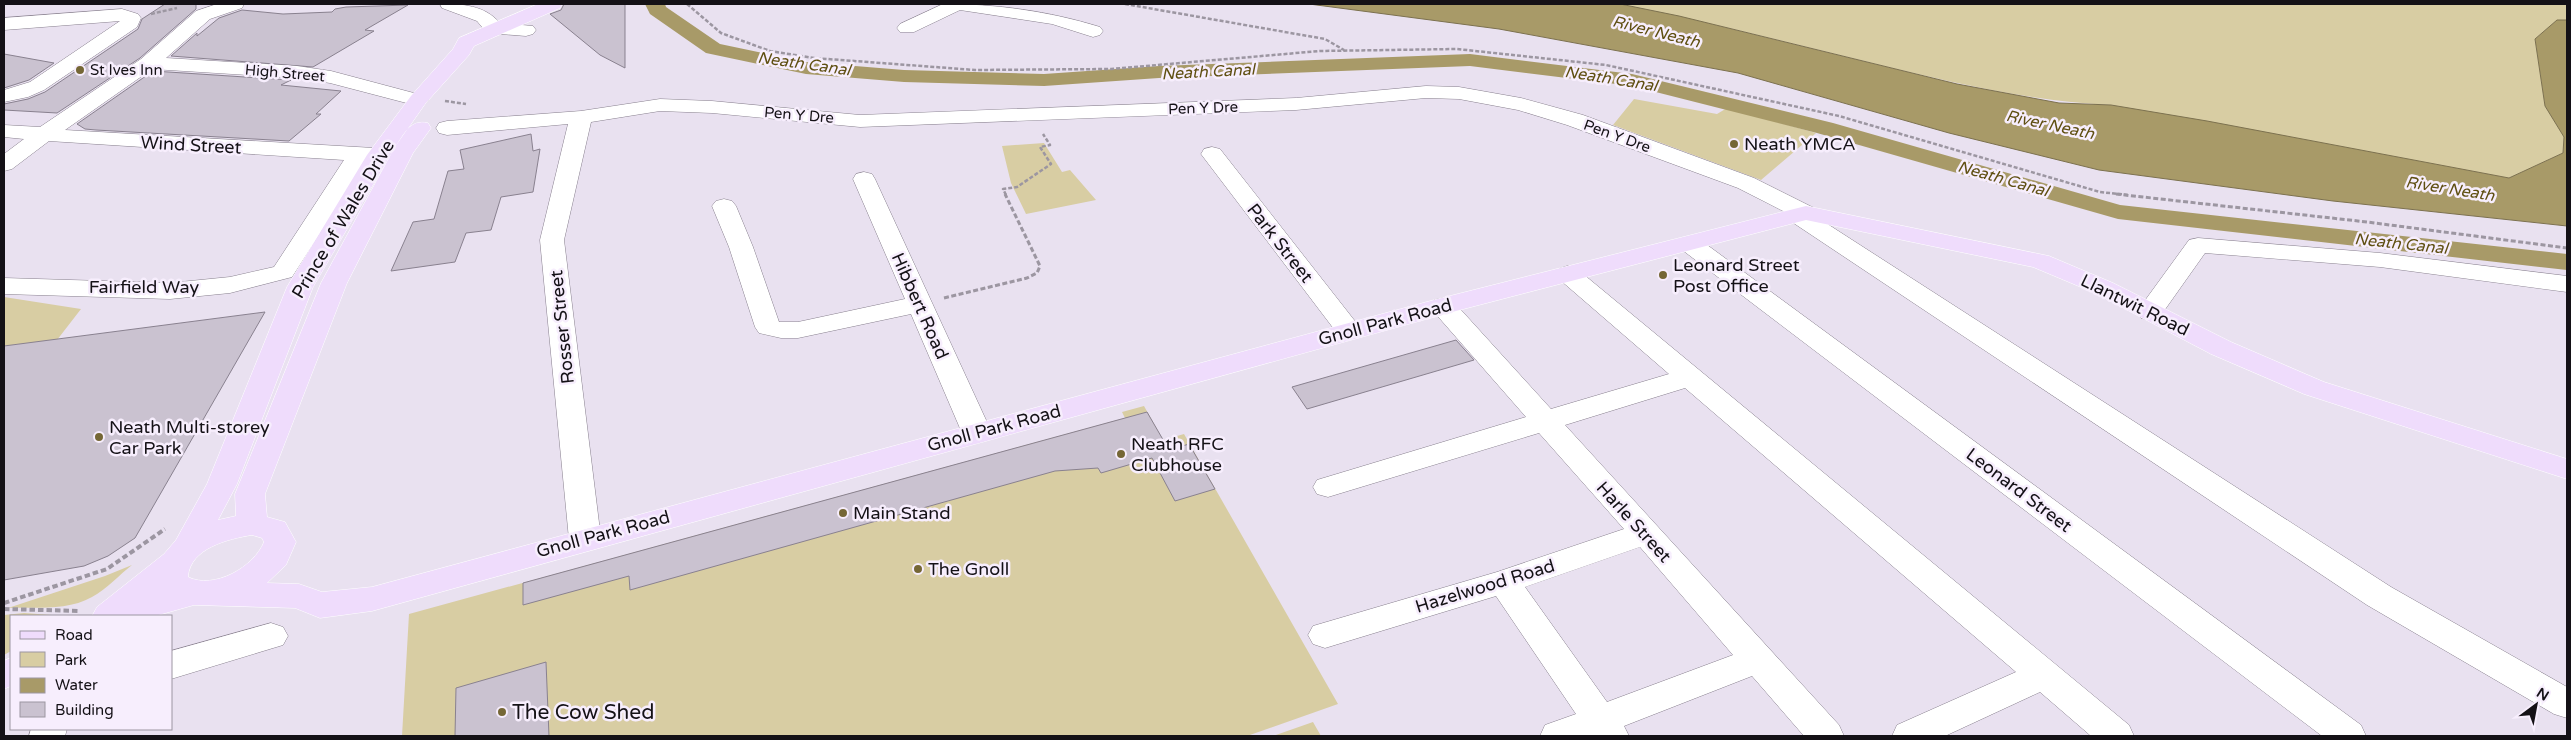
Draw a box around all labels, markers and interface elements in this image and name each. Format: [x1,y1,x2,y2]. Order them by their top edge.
water label: River Neath [1610,11,1703,53]
water label: Neath Canal [756,48,854,81]
water label: Neath Canal [1161,59,1257,84]
place label: St Ives Inn [90,61,163,79]
street label: High Street [244,61,326,85]
water label: Neath Canal [1563,62,1661,96]
marker: St Ives Inn [74,64,86,76]
street label: Pen Y Dre [1168,98,1238,118]
street label: Pen Y Dre [763,103,835,127]
water label: River Neath [2004,106,2097,144]
street label: Pen Y Dre [1581,116,1653,156]
street label: Wind Street [140,131,242,159]
place label: Neath YMCA [1744,133,1856,155]
street label: Prince of Wales Drive [287,136,399,302]
marker: Neath YMCA [1728,138,1740,150]
water label: Neath Canal [1955,157,2053,202]
water label: River Neath [2404,172,2497,206]
street label: Park Street [1242,199,1318,287]
water label: Neath Canal [2354,229,2450,259]
street label: Hibbert Road [887,249,953,363]
place label: Leonard Street Post Office [1673,254,1800,297]
street label: Rosser Street [545,269,579,385]
marker: Leonard Street Post Office [1657,269,1669,281]
street label: Llantwit Road [2077,269,2193,341]
street label: Fairfield Way [89,276,200,298]
street label: Gnoll Park Road [1316,294,1454,350]
street label: Gnoll Park Road [925,400,1063,456]
place label: Neath Multi-storey Car Park [109,416,270,459]
marker: Neath Multi-storey Car Park [93,431,105,443]
place label: Neath RFC Clubhouse [1131,433,1224,476]
street label: Leonard Street [1962,443,2076,537]
marker: Neath RFC Clubhouse [1115,448,1127,460]
street label: Harle Street [1592,477,1676,567]
place label: Main Stand [853,502,951,524]
street label: Gnoll Park Road [534,506,672,562]
marker: Main Stand [837,507,849,519]
street label: Hazelwood Road [1413,554,1557,618]
place label: The Gnoll [928,558,1009,580]
marker: The Gnoll [912,563,924,575]
legend [10,615,172,730]
text: Road [55,626,93,644]
text: Park [55,651,87,669]
text: Water [55,676,98,694]
north arrow [2511,680,2561,730]
text: N [2533,684,2552,705]
place label: The Cow Shed [512,700,654,725]
text: Building [55,701,114,719]
marker: The Cow Shed [496,706,508,718]

